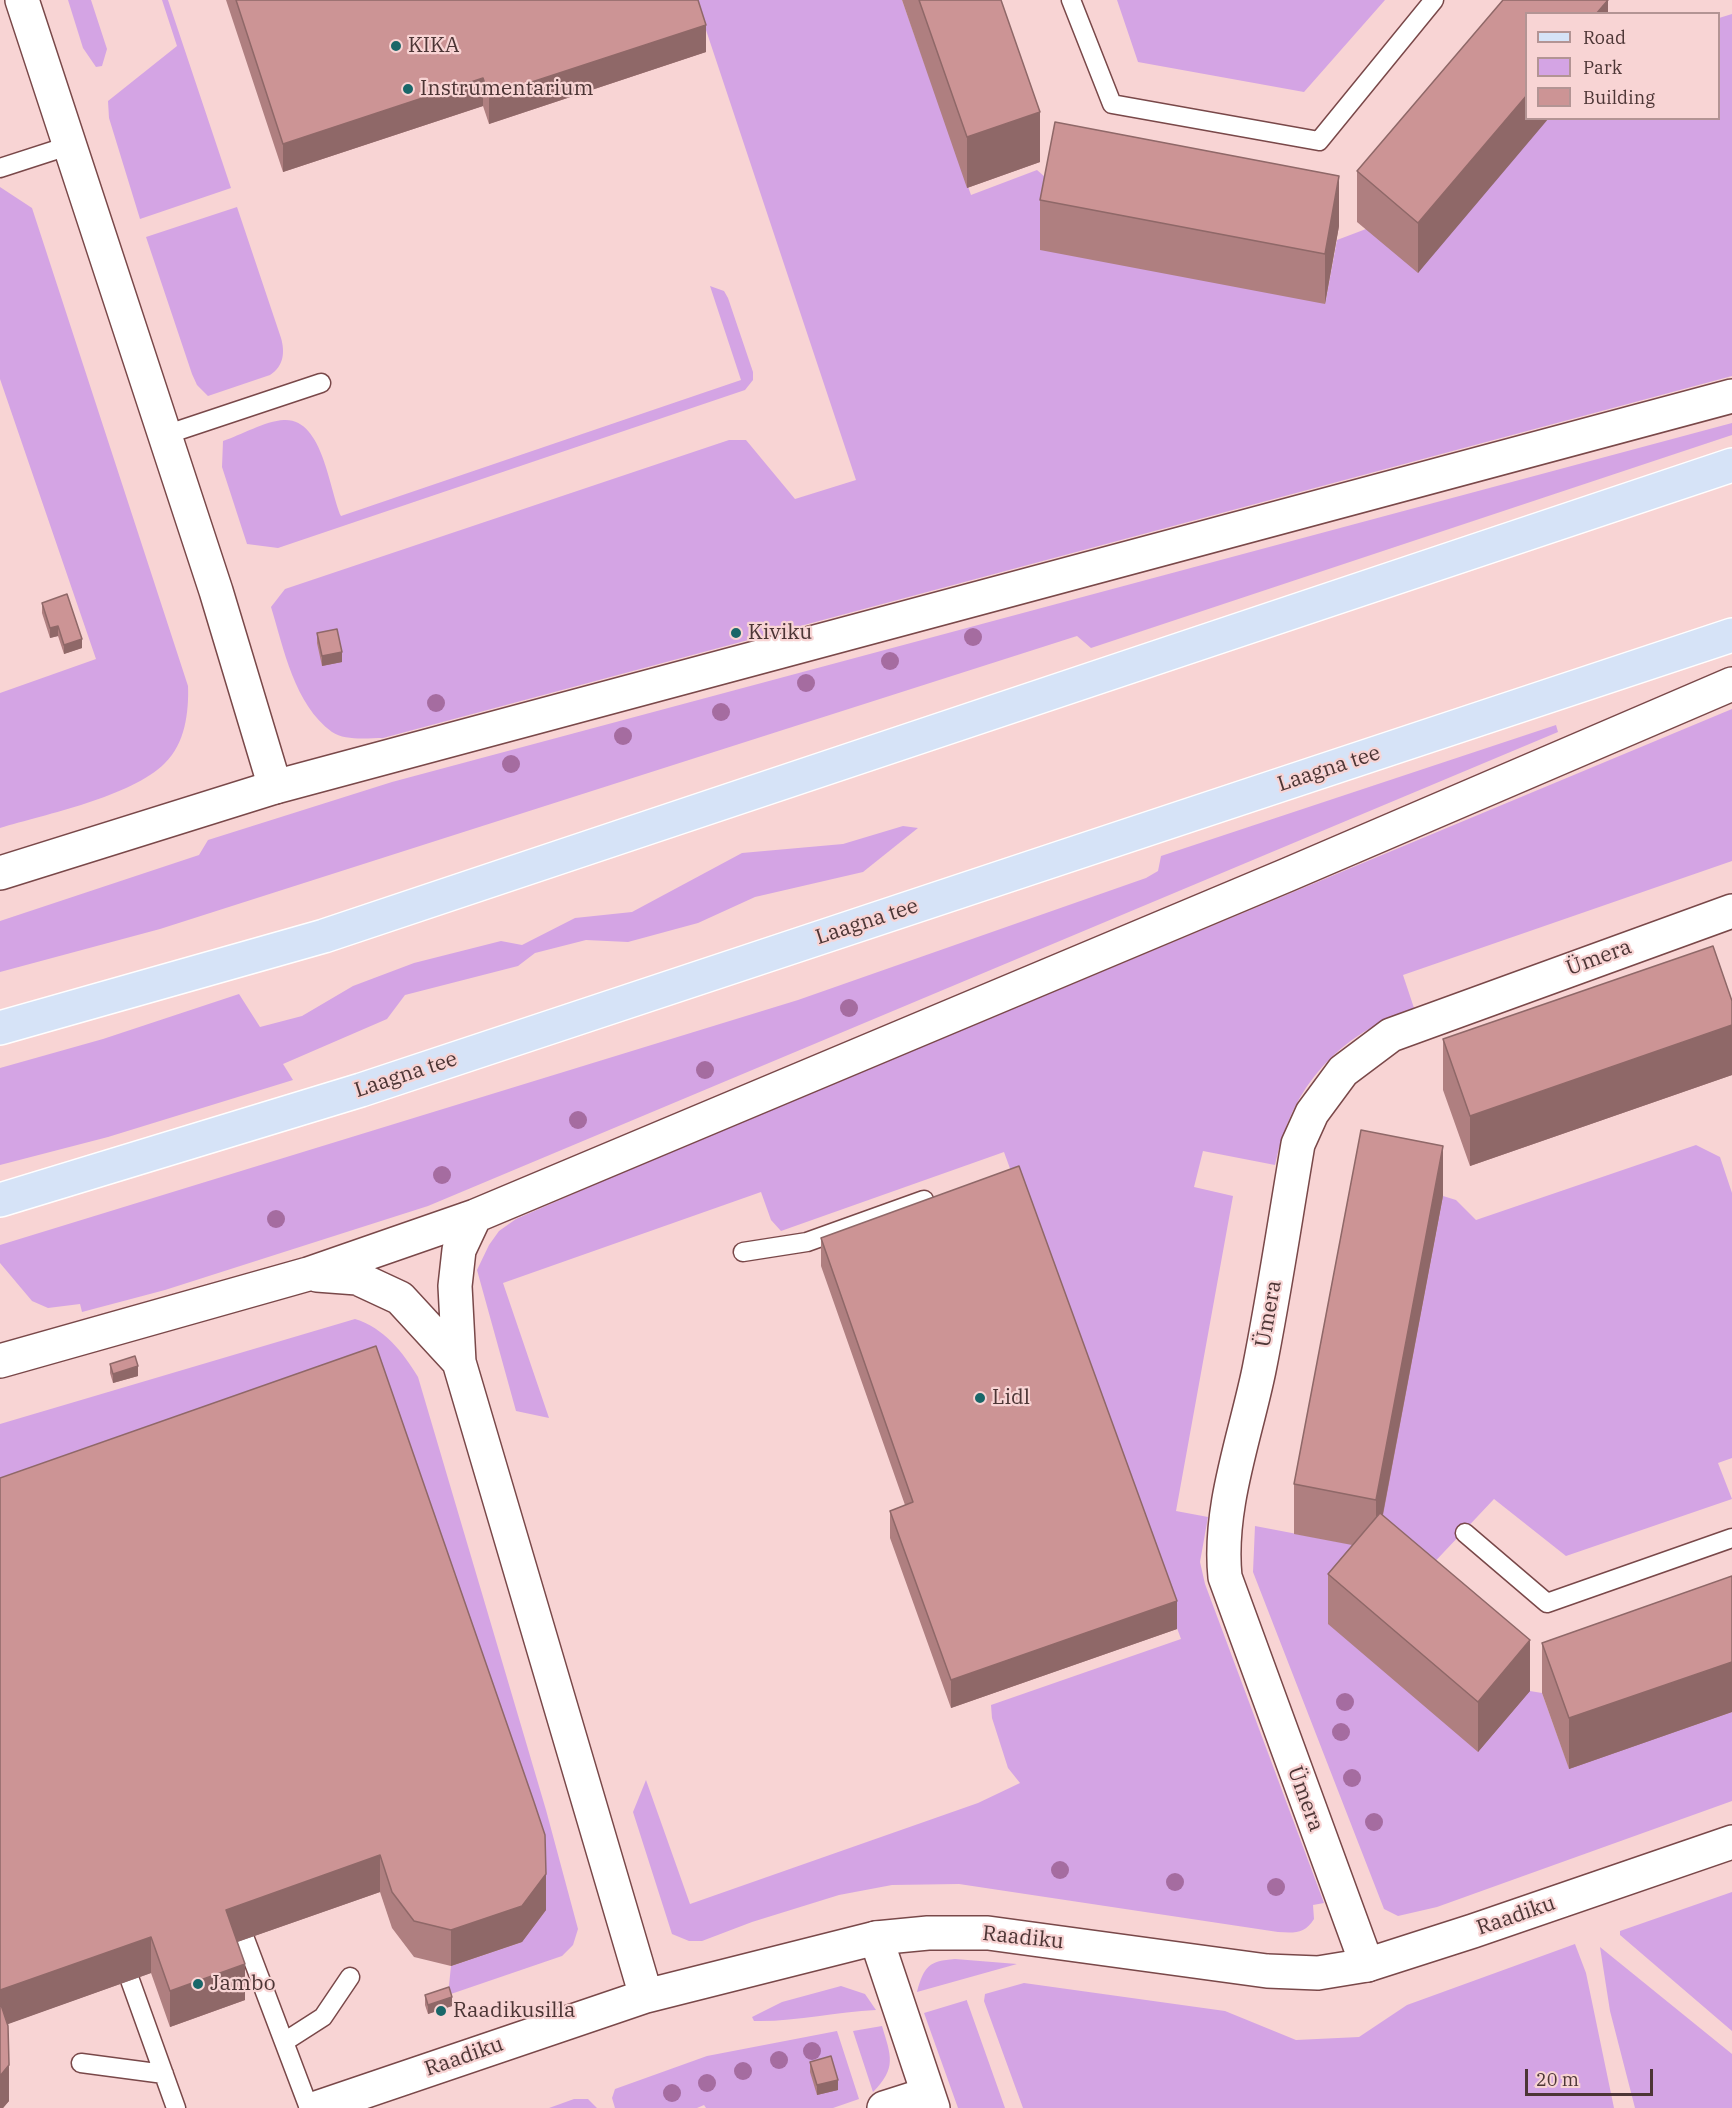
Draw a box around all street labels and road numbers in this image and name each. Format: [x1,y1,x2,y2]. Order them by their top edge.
street label: Laagna tee [1275,741,1383,797]
street label: Laagna tee [813,894,921,950]
street label: Ümera [1563,935,1635,981]
street label: Laagna tee [352,1047,460,1103]
street label: Ümera [1251,1279,1287,1349]
street label: Ümera [1282,1763,1328,1835]
street label: Raadiku [1473,1891,1559,1941]
street label: Raadiku [981,1921,1065,1955]
street label: Raadiku [421,2032,507,2082]

